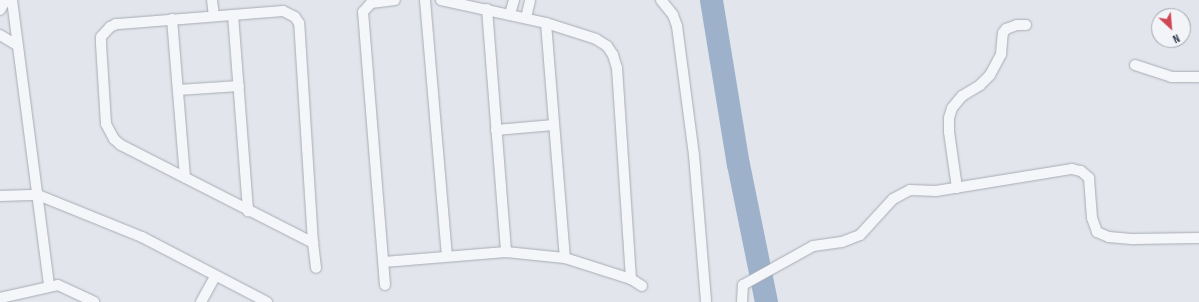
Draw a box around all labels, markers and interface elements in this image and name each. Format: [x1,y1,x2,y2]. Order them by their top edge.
north arrow [1151,8,1191,48]
text: N [1171,31,1182,45]

